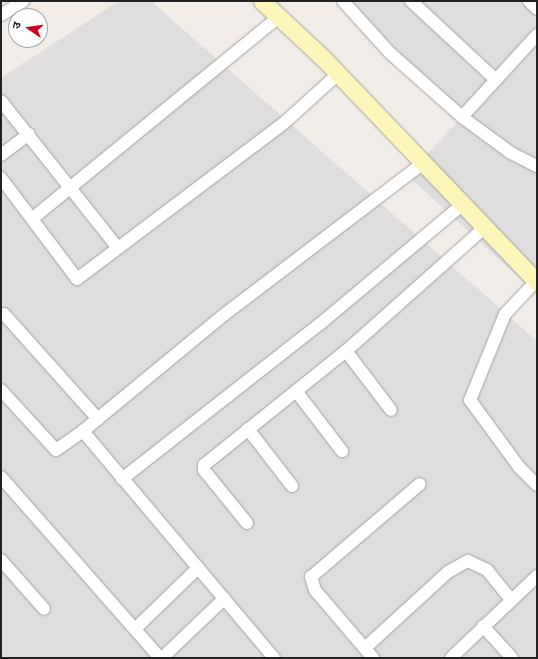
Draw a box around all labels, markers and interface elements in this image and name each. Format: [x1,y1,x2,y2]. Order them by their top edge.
north arrow [8,8,48,48]
text: उ [10,21,24,30]

